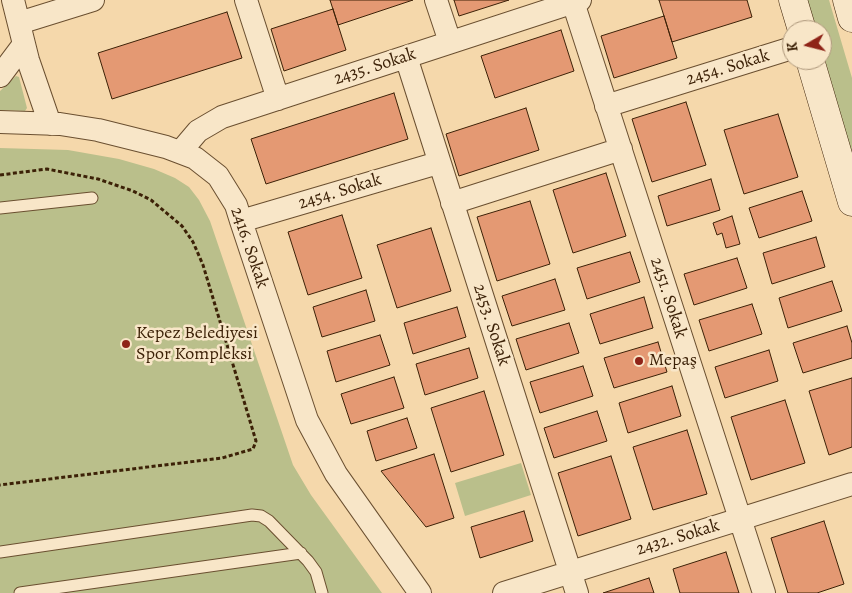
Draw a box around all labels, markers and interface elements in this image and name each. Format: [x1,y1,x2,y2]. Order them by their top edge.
north arrow [782,20,832,70]
text: K [783,41,803,53]
street label: 2435. Sokak [331,44,419,90]
street label: 2454. Sokak [684,45,772,91]
street label: 2454. Sokak [296,169,384,215]
street label: 2416. Sokak [225,205,273,291]
street label: 2451. Sokak [645,255,691,341]
street label: 2453. Sokak [468,281,514,369]
place label: Kepez Belediyesi Spor Kompleksi [136,323,258,366]
marker: Kepez Belediyesi Spor Kompleksi [120,338,132,350]
place label: Mepaş [649,350,697,372]
marker: Mepaş [633,355,645,367]
street label: 2432. Sokak [634,515,722,561]

